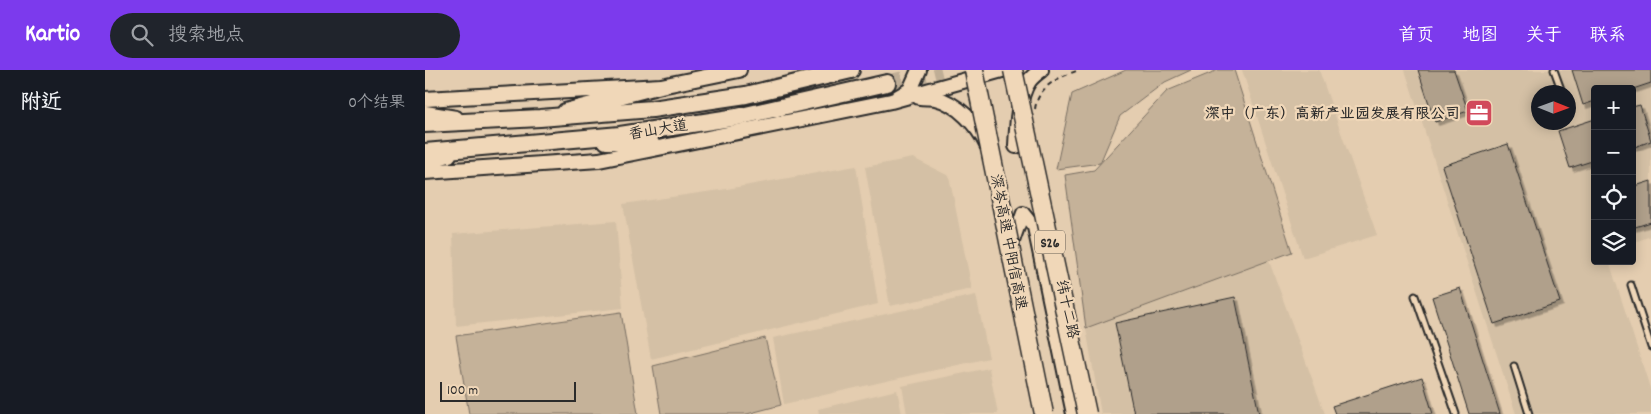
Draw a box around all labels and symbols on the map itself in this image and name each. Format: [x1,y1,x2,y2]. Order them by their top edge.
north arrow [1531,85,1576,130]
office icon: 深中（广东）高新产业园发展有限公司 [1464,98,1494,128]
place label: 深中（广东）高新产业园发展有限公司 [1205,104,1460,126]
street label: 香山大道 [627,115,690,147]
street label: 深岑高速 中阳信高速 [983,172,1031,312]
road number: S26 [1035,230,1065,253]
street label: 纬十二路 [1049,278,1083,341]
scale bar [440,379,576,402]

